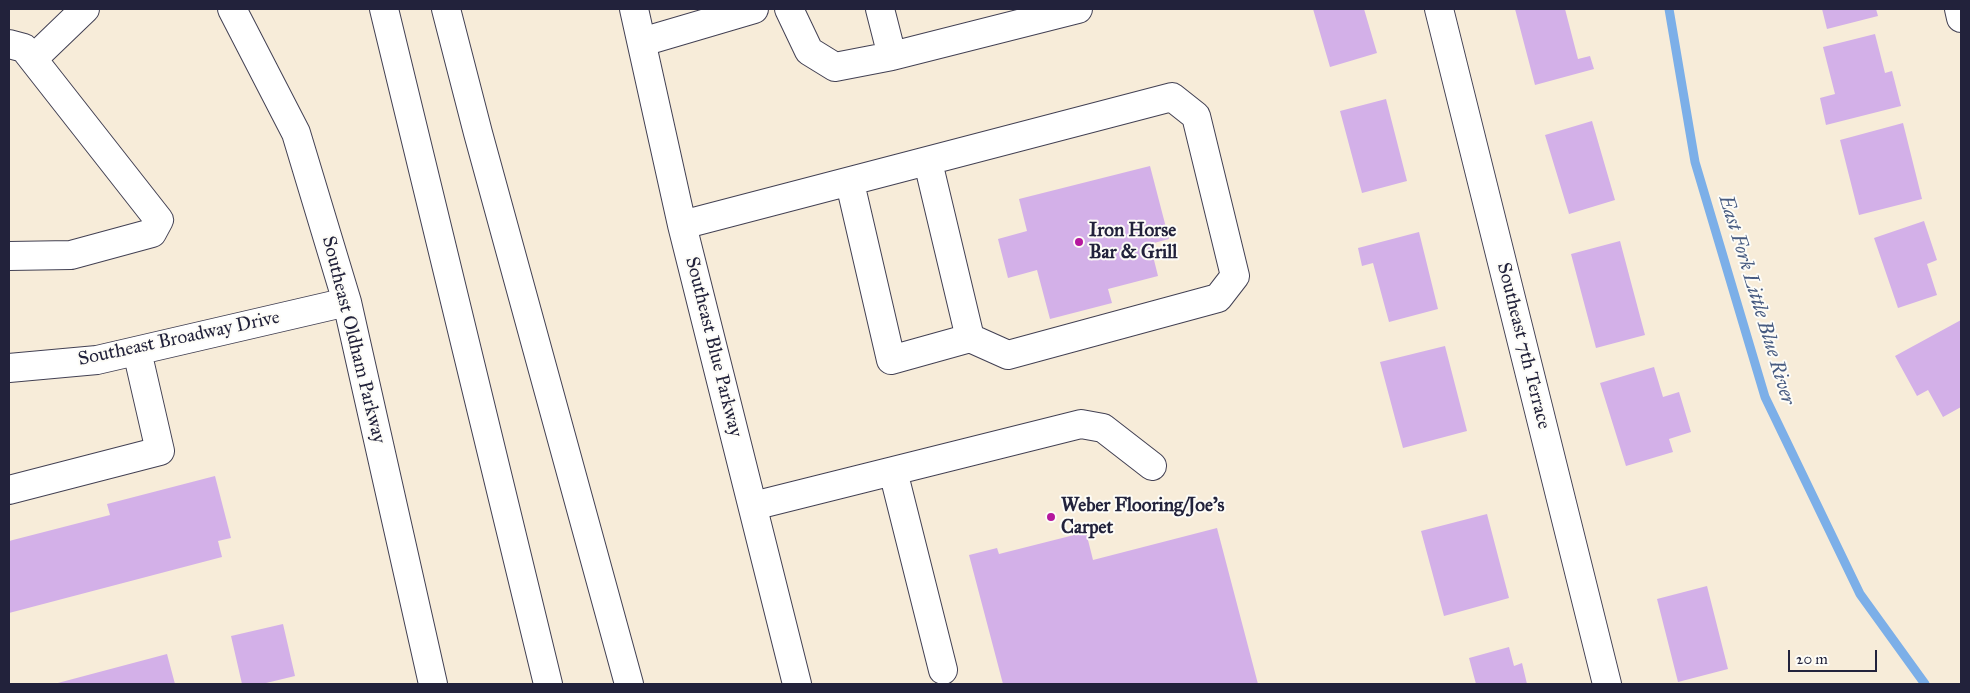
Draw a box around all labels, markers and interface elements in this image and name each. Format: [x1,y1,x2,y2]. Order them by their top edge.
water label: East Fork Little Blue River [1713,192,1799,408]
place label: Iron Horse Bar & Grill [1089,220,1178,264]
street label: Southeast Oldham Parkway [316,234,390,446]
marker: Iron Horse Bar & Grill [1073,236,1085,248]
street label: Southeast Blue Parkway [680,255,746,439]
street label: Southeast 7th Terrace [1491,260,1555,432]
street label: Southeast Broadway Drive [76,306,282,372]
place label: Weber Flooring/Joe's Carpet [1061,495,1224,539]
marker: Weber Flooring/Joe's Carpet [1045,511,1057,523]
scale bar [1790,640,1879,672]
text: 20 m [1796,650,1828,668]

